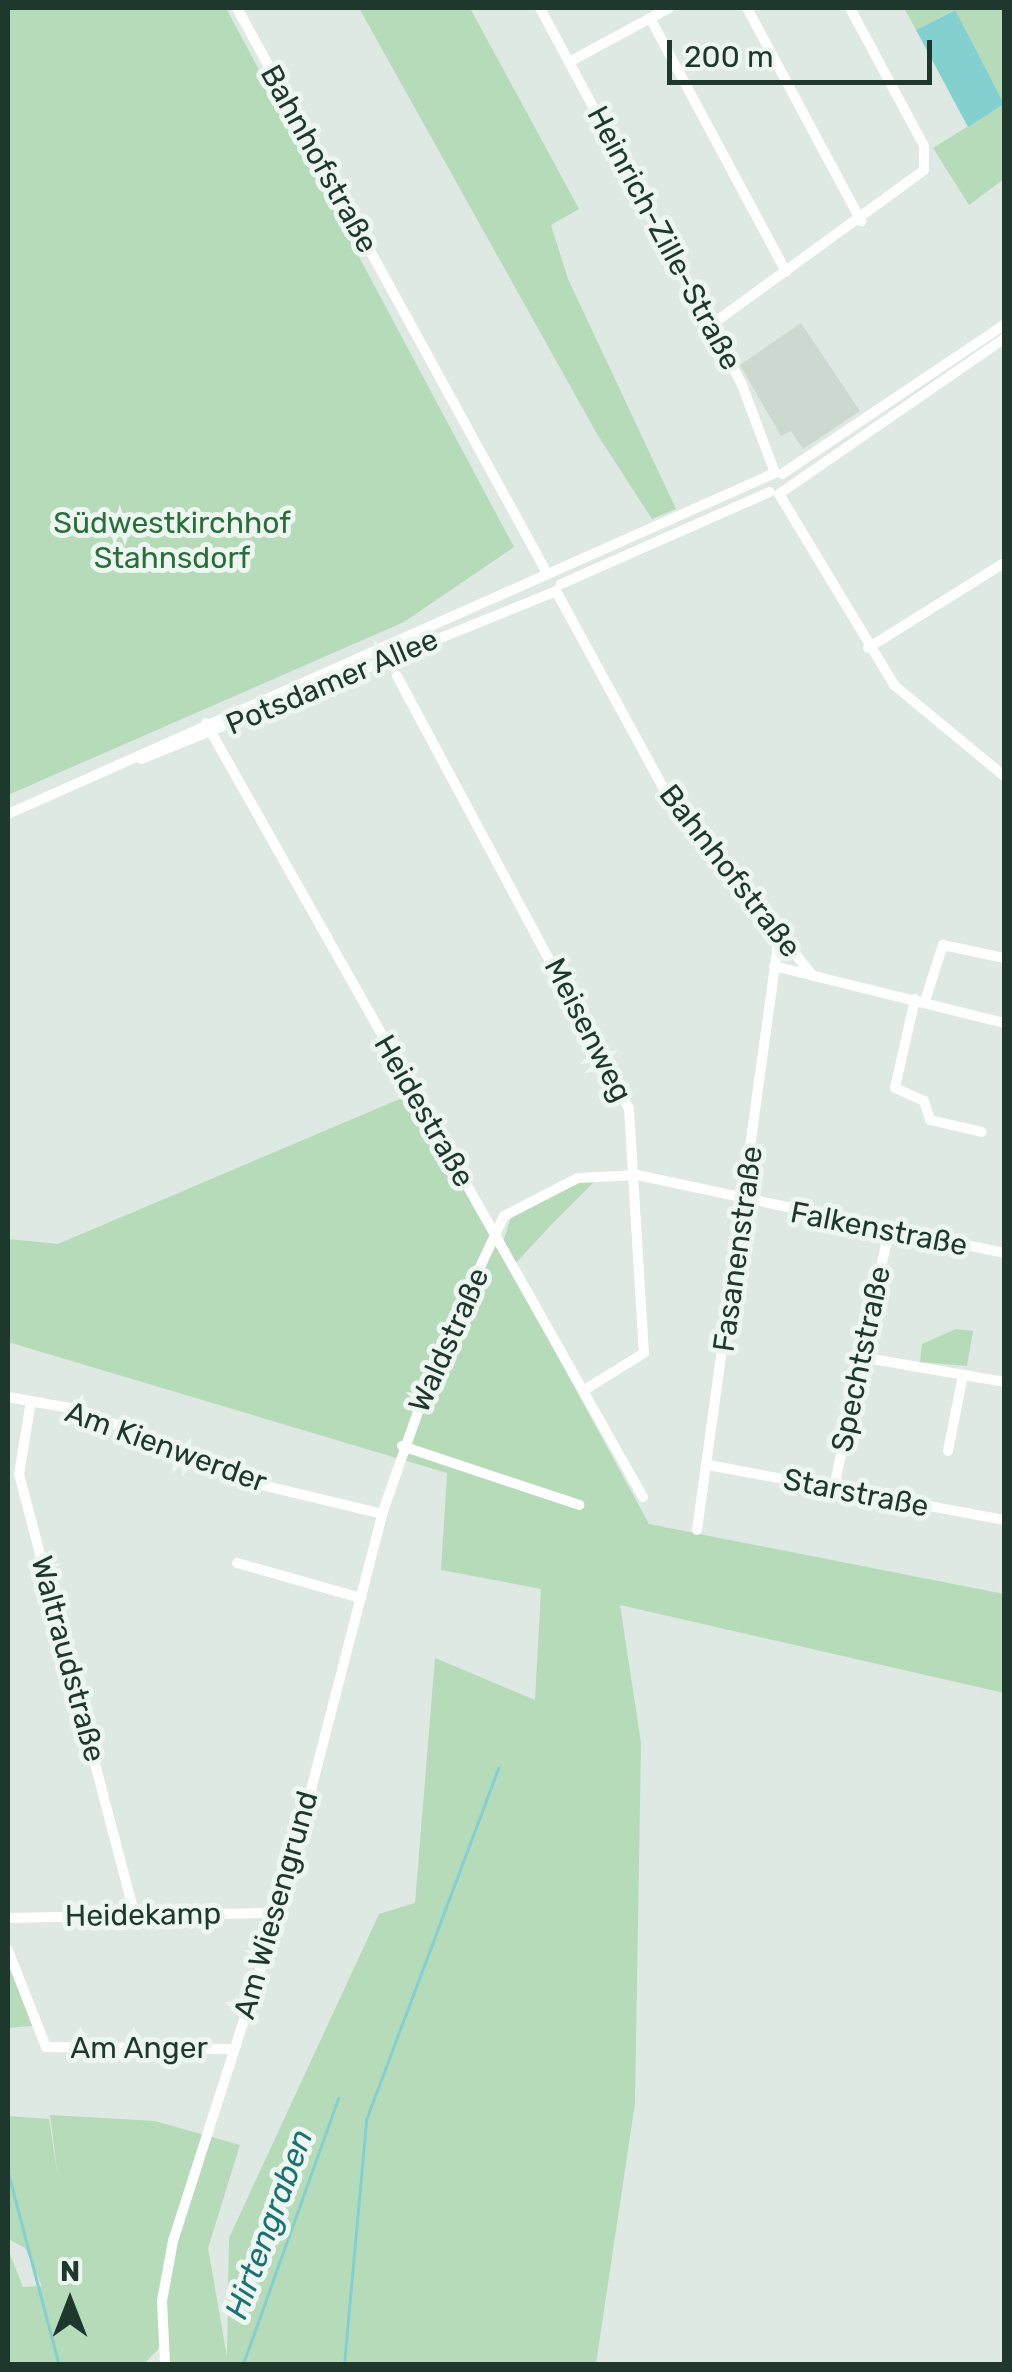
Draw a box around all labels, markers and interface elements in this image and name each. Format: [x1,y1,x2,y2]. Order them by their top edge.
scale bar [672,20,937,82]
text: 200 m [684,39,774,75]
street label: Bahnhofstraße [253,59,385,259]
street label: Heinrich-Zille-Straße [579,100,749,376]
park label: Südwestkirchhof Stahnsdorf [53,505,291,576]
street label: Potsdamer Allee [220,621,444,743]
street label: Bahnhofstraße [651,778,809,964]
street label: Meisenweg [536,952,640,1108]
street label: Heidestraße [366,1029,482,1193]
street label: Fasanenstraße [706,1144,770,1354]
street label: Falkenstraße [787,1194,971,1264]
street label: Waldstraße [401,1262,497,1418]
street label: Spechtstraße [824,1263,898,1455]
street label: Am Kienwerder [60,1394,272,1500]
street label: Starstraße [780,1461,932,1525]
street label: Waltraudstraße [23,1552,113,1766]
street label: Am Wiesengrund [226,1787,326,2023]
street label: Heidekamp [64,1896,222,1934]
street label: Am Anger [70,2030,208,2066]
water label: Hirtengraben [217,2124,321,2324]
north arrow [20,2252,120,2352]
text: N [60,2255,80,2288]

